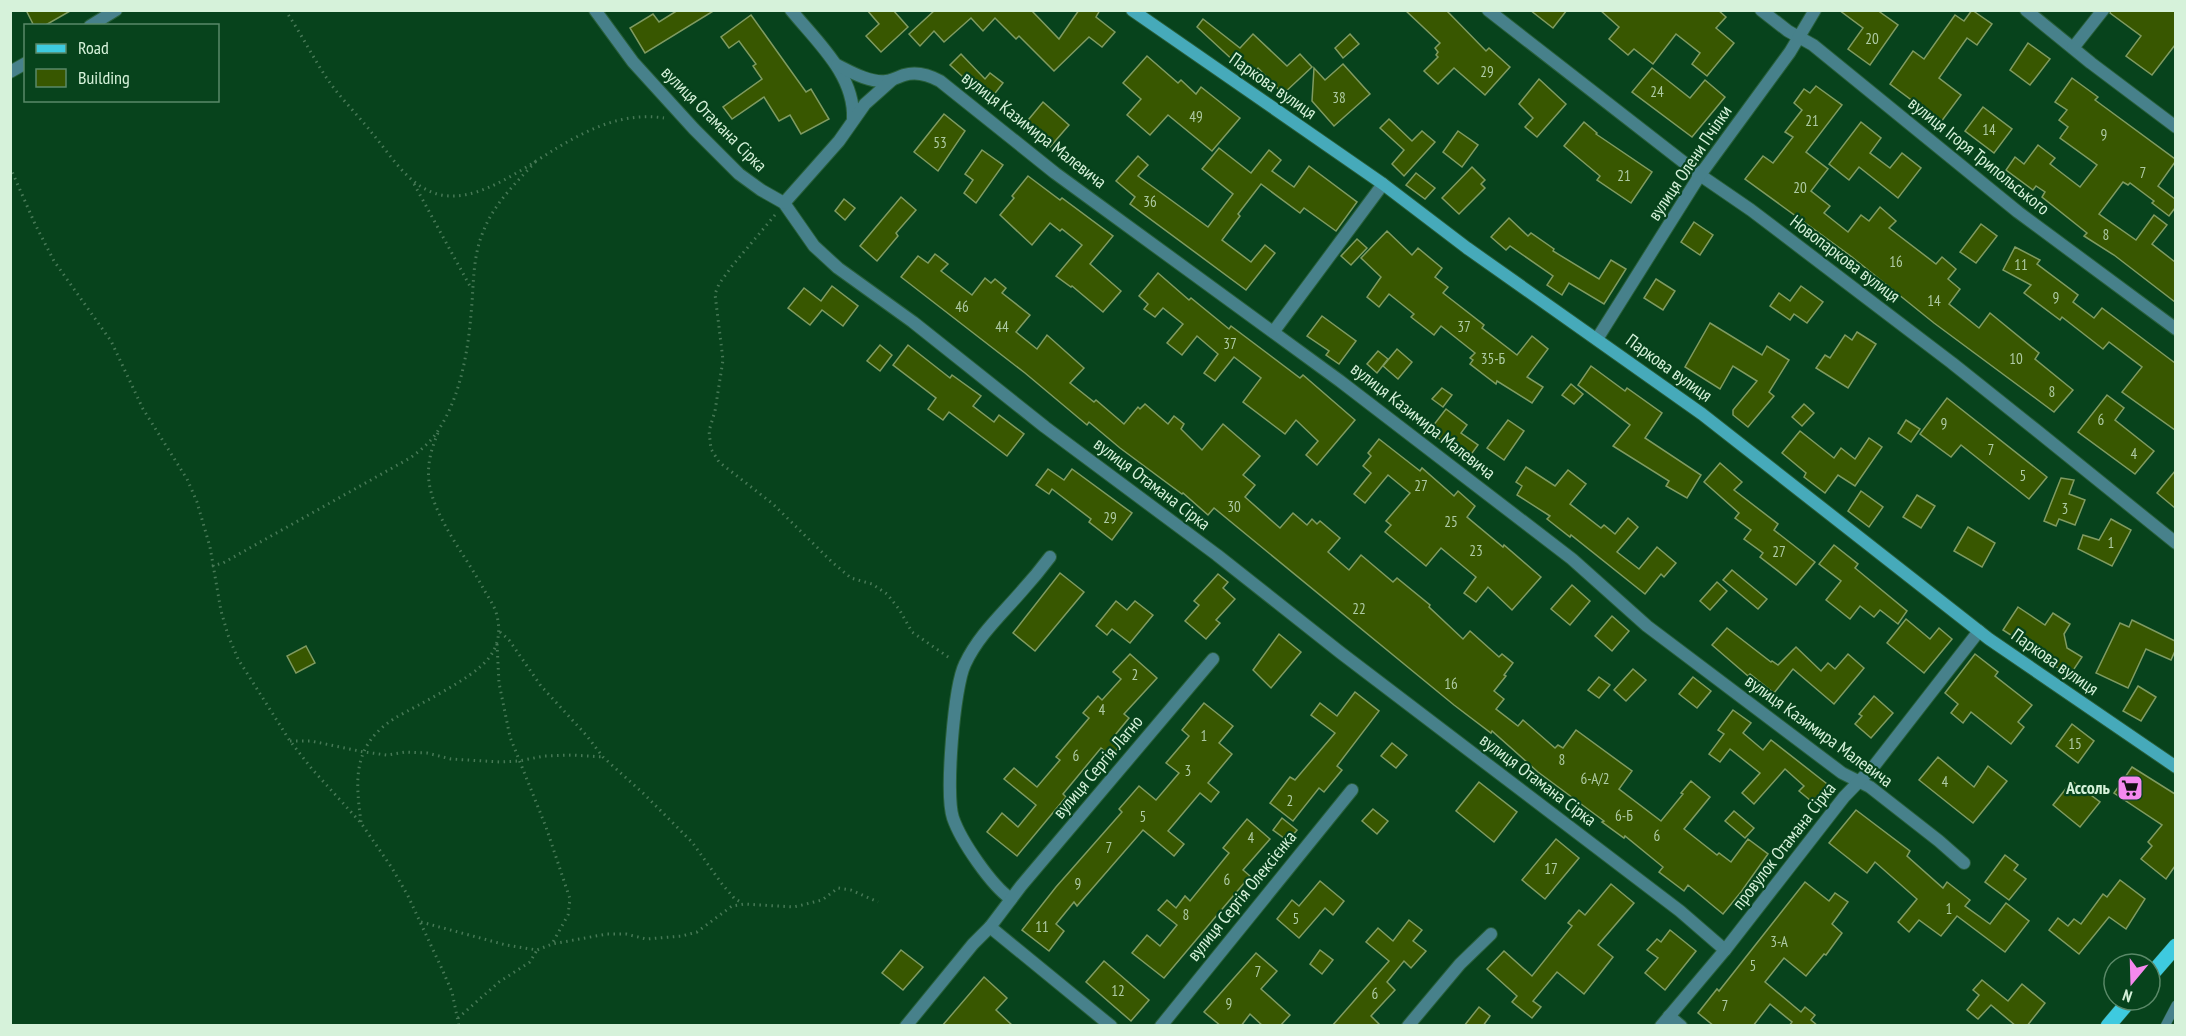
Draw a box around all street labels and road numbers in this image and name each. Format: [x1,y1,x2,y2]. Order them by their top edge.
street label: Паркова вулиця [1225,47,1321,124]
street label: вулиця Отамана Сірка [657,61,772,176]
street label: вулиця Казимира Малевича [957,66,1111,193]
street label: вулиця Ігоря Трипольського [1904,92,2055,220]
street label: вулиця Олени Пчілки [1643,101,1737,225]
street label: Новопаркова вулиця [1786,210,1905,308]
street label: Паркова вулиця [1622,329,1717,407]
street label: вулиця Казимира Малевича [1346,357,1500,484]
street label: вулиця Отамана Сірка [1089,432,1215,535]
street label: Паркова вулиця [2007,623,2103,700]
street label: вулиця Казимира Малевича [1741,669,1898,792]
street label: вулиця Сергія Лагно [1048,710,1148,823]
street label: вулиця Отамана Сірка [1475,728,1601,831]
street label: провулок Отамана Сірка [1727,777,1841,914]
street label: вулиця Сергія Олексієнка [1182,826,1301,965]

